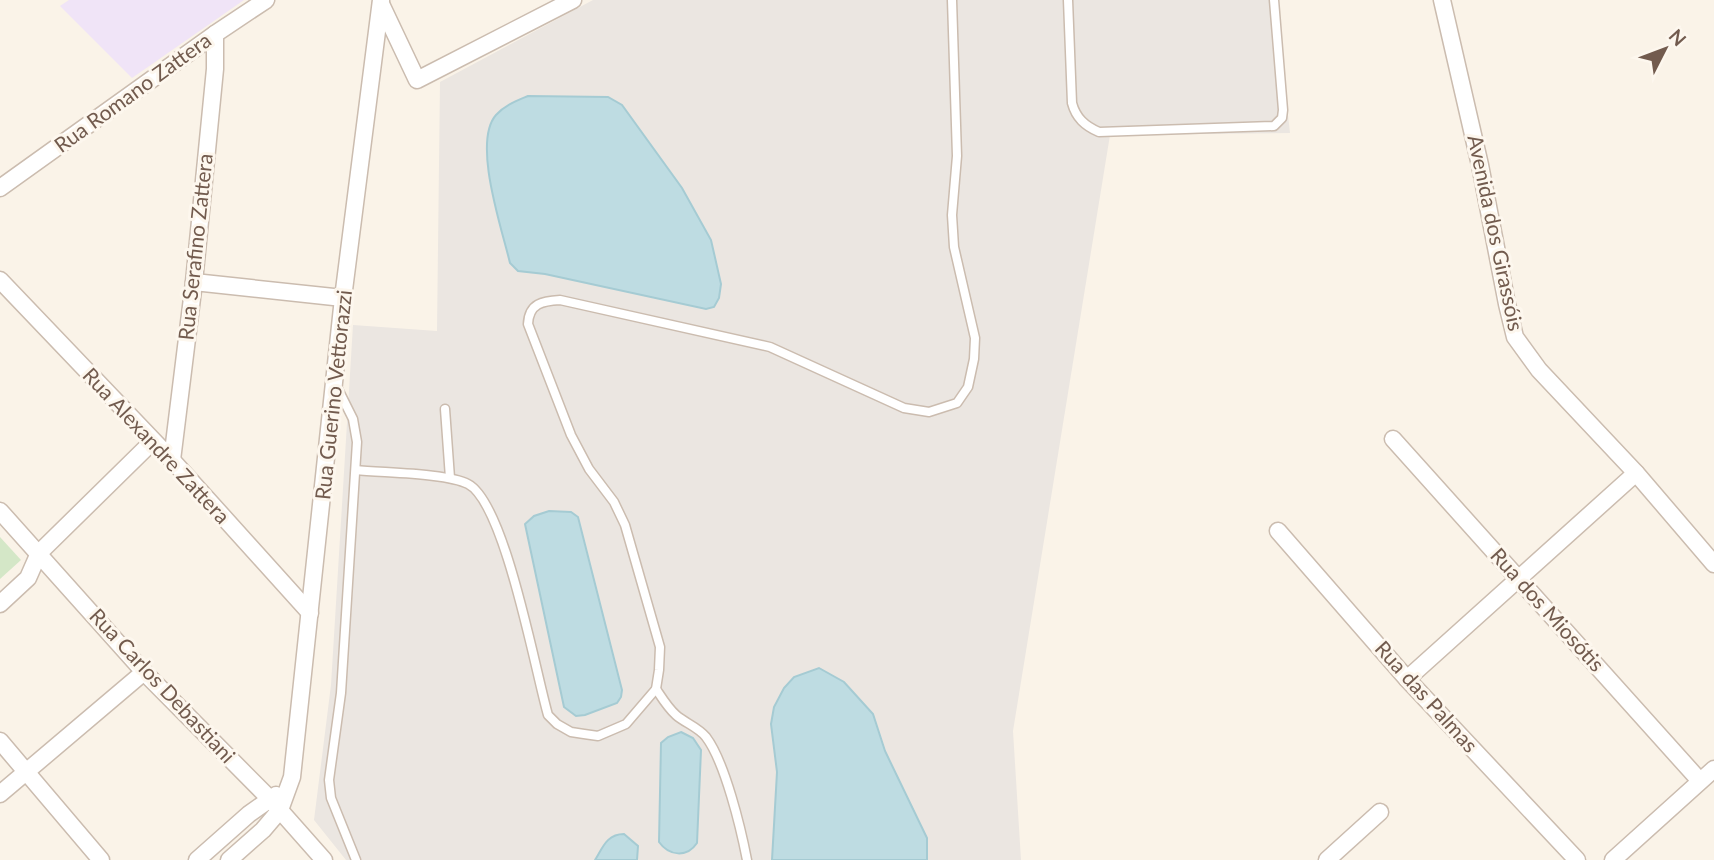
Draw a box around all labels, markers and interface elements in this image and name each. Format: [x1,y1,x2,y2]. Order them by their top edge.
north arrow [1630,14,1700,84]
text: N [1665,24,1691,50]
street label: Rua Romano Zattera [49,27,215,157]
street label: Avenida dos Girassóis [1463,132,1529,333]
street label: Rua Serafino Zattera [172,152,217,341]
street label: Rua Guerino Vettorazzi [309,289,356,501]
street label: Rua Alexandre Zattera [78,362,236,528]
street label: Rua dos Miosótis [1486,542,1610,676]
street label: Rua Carlos Debastiani [85,603,241,767]
street label: Rua das Palmas [1371,635,1484,757]

